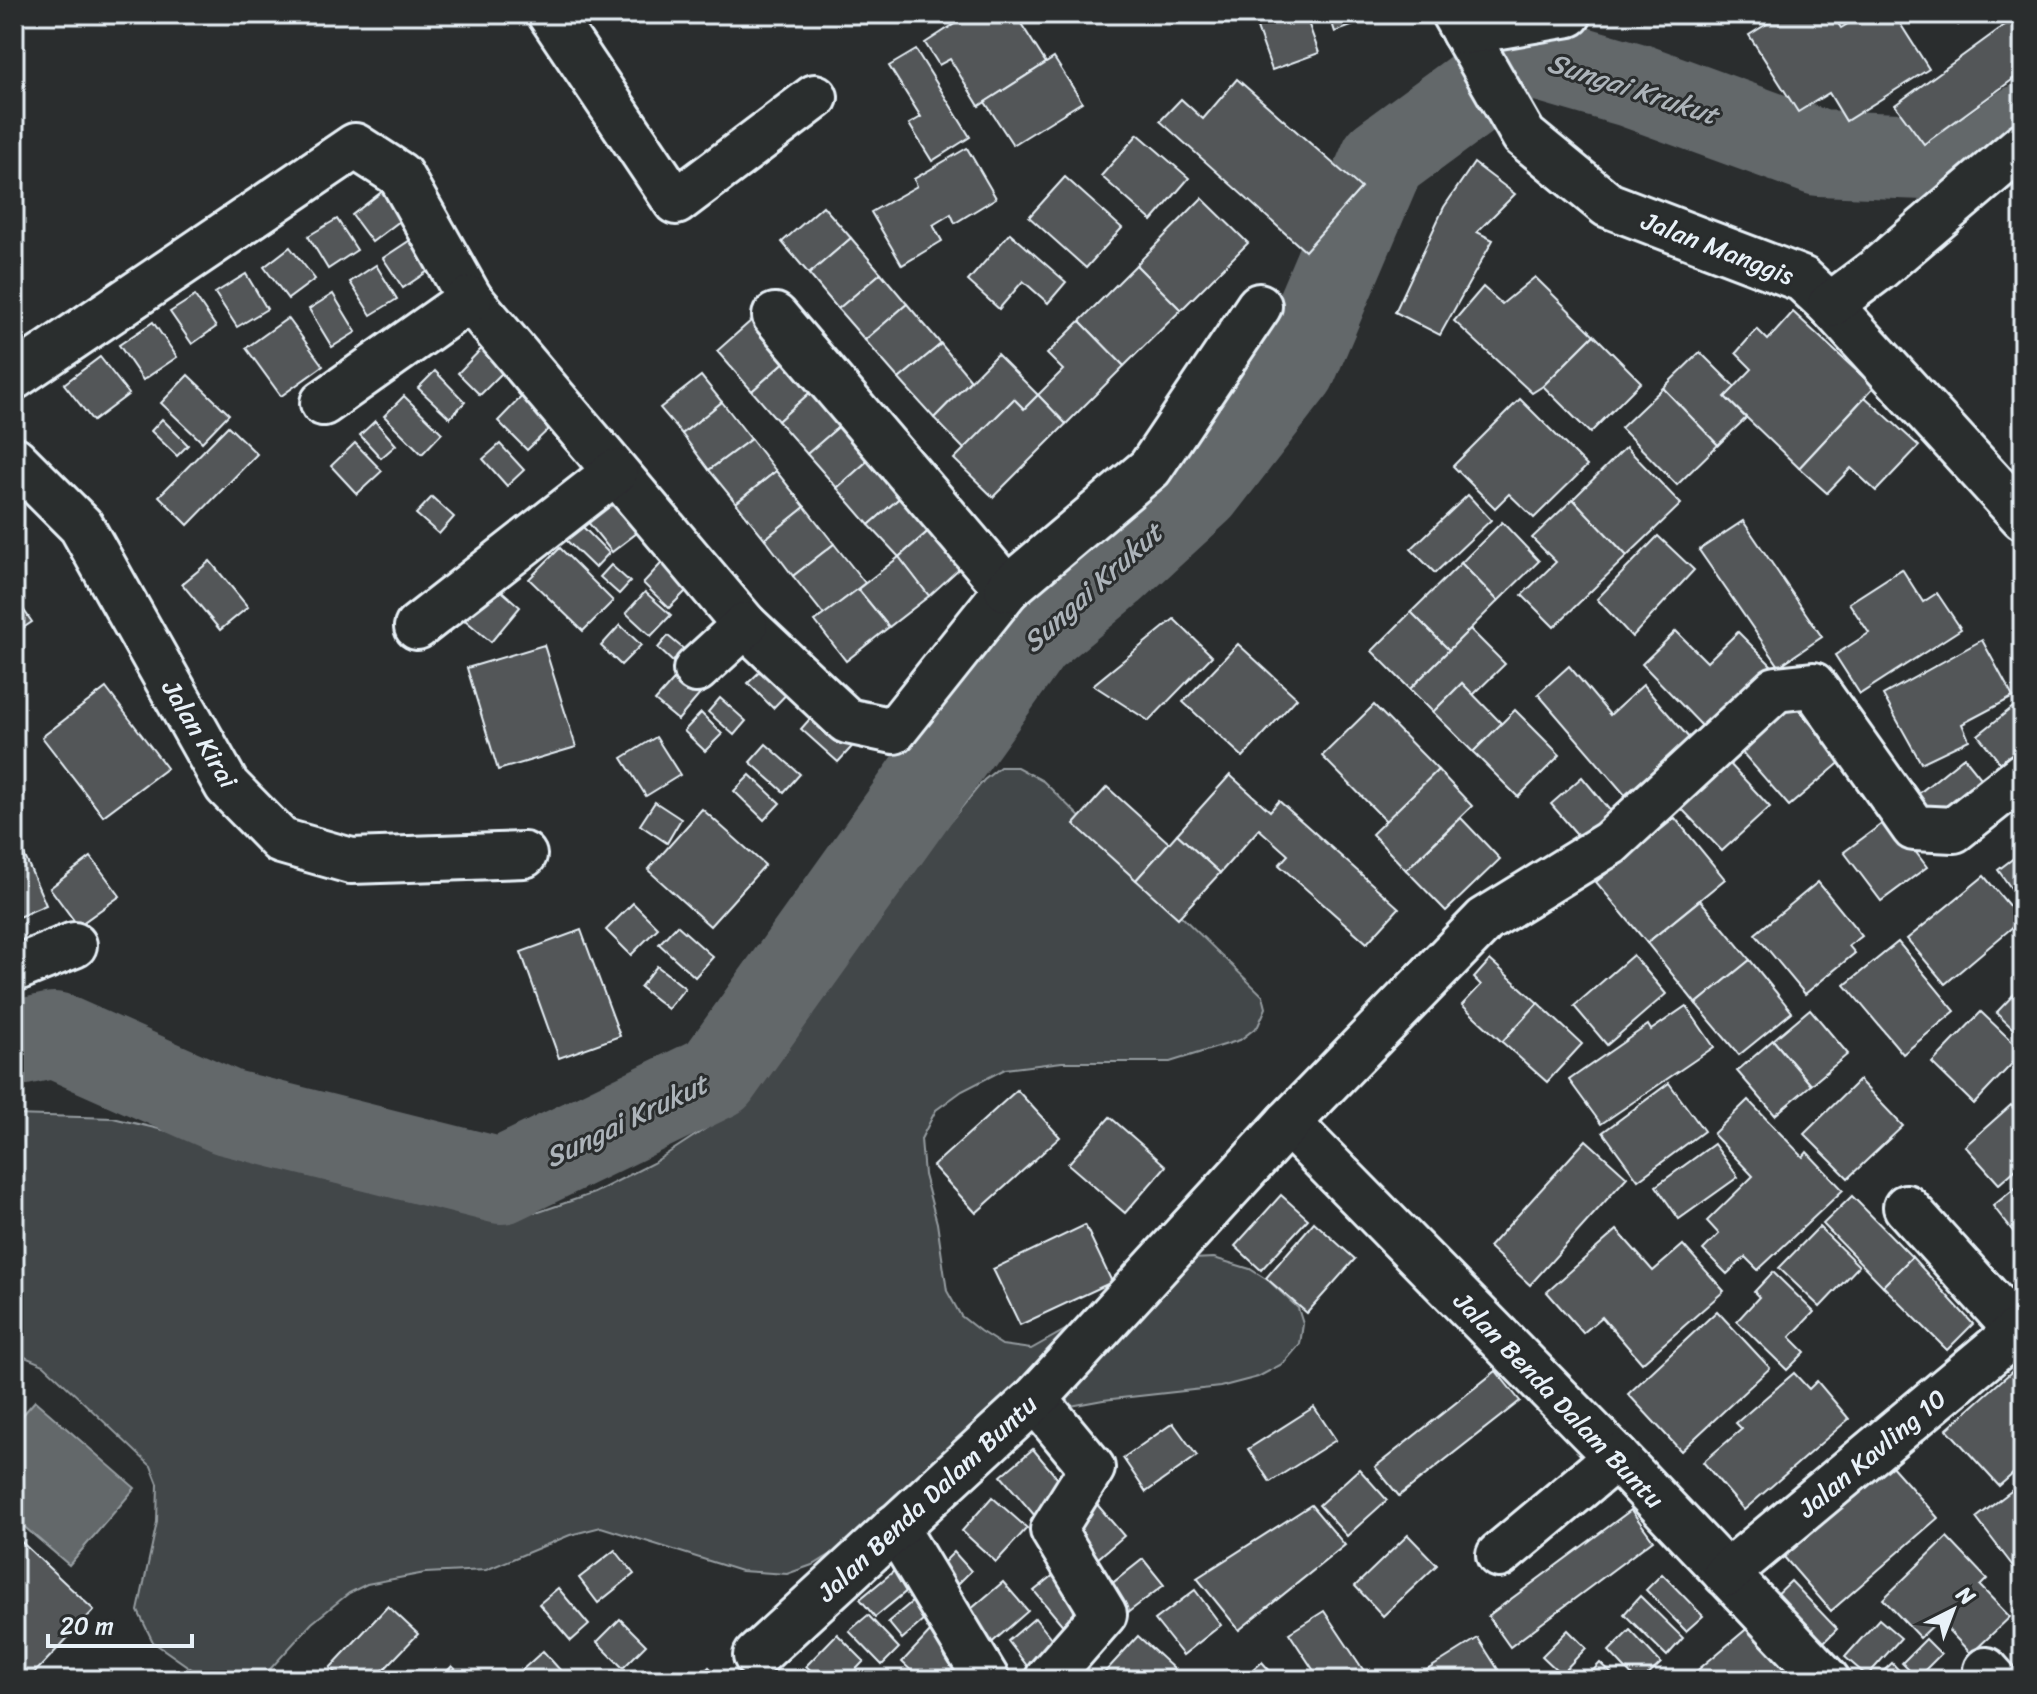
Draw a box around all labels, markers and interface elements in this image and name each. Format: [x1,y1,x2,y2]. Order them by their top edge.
water label: Sungai Krukut [1541,38,1727,140]
street label: Jalan Manggis [1634,198,1801,298]
water label: Sungai Krukut [1010,508,1176,665]
street label: Jalan Kirai [149,670,251,798]
water label: Sungai Krukut [536,1059,719,1181]
street label: Jalan Benda Dalam Buntu [1441,1279,1676,1520]
street label: Jalan Kavling 10 [1786,1376,1957,1530]
street label: Jalan Benda Dalam Buntu [805,1383,1048,1614]
north arrow [1913,1570,1993,1650]
text: N [1947,1575,1985,1616]
scale bar [48,1598,192,1648]
text: 20 m [60,1605,114,1647]

